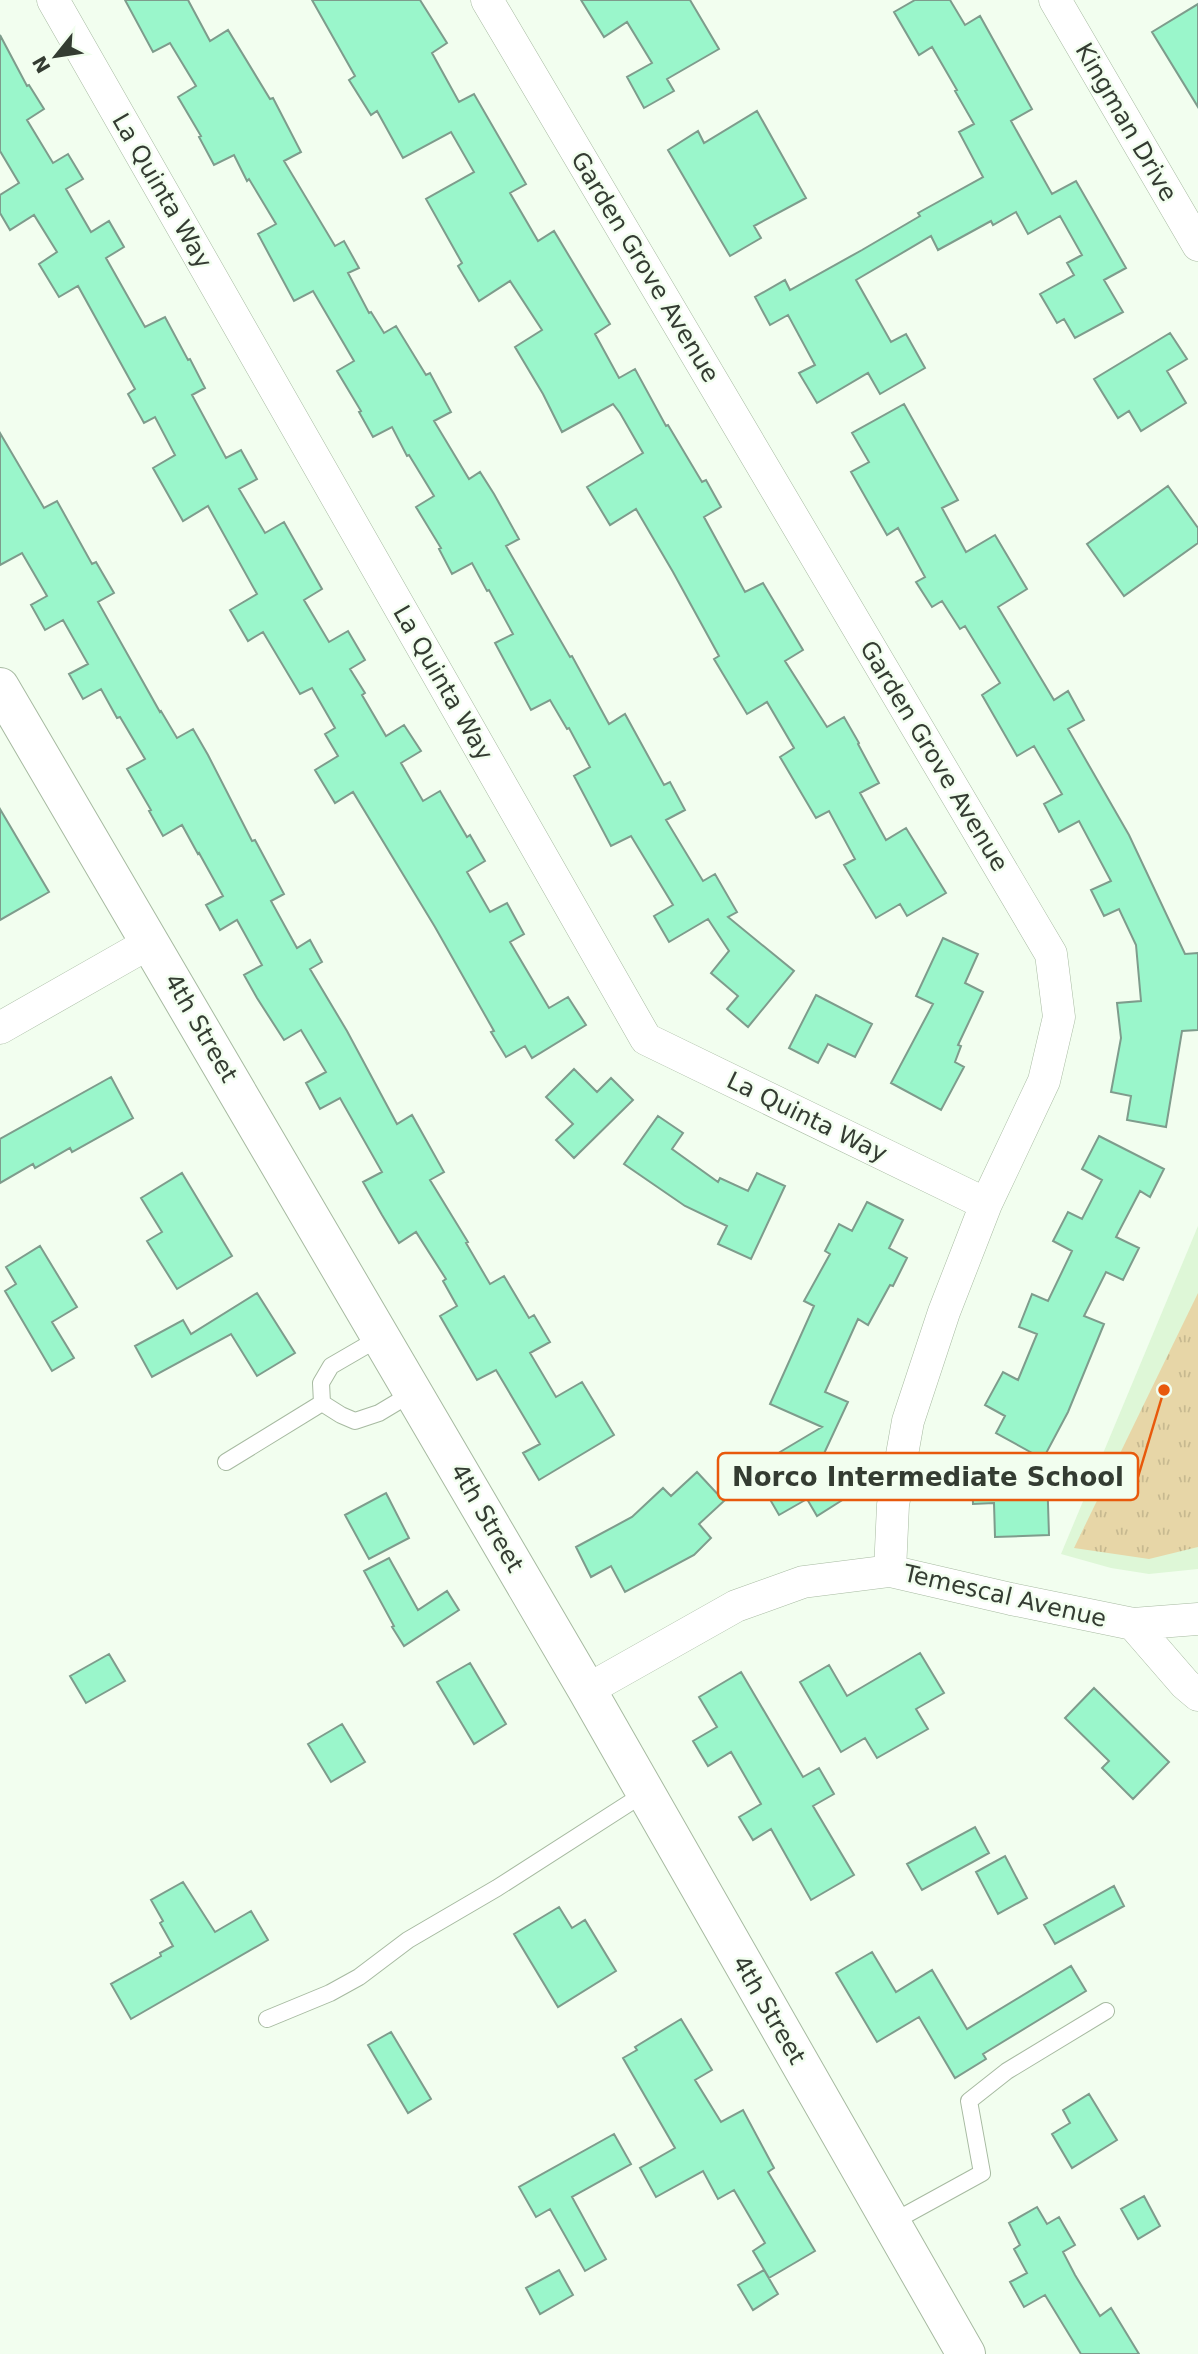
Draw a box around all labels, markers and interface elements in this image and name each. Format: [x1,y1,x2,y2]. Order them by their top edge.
north arrow [21,21,91,91]
street label: Kingman Drive [1069,38,1183,206]
text: N [28,52,55,77]
street label: La Quinta Way [106,108,218,274]
street label: Garden Grove Avenue [565,147,725,387]
street label: La Quinta Way [387,600,499,766]
street label: Garden Grove Avenue [854,636,1014,876]
street label: 4th Street [159,969,243,1087]
street label: La Quinta Way [722,1066,892,1168]
callout: Norco Intermediate School [718,1453,1138,1500]
street label: 4th Street [445,1459,529,1577]
text: Norco Intermediate School [732,1462,1124,1492]
street label: Temescal Avenue [900,1559,1109,1633]
street label: 4th Street [727,1951,811,2069]

